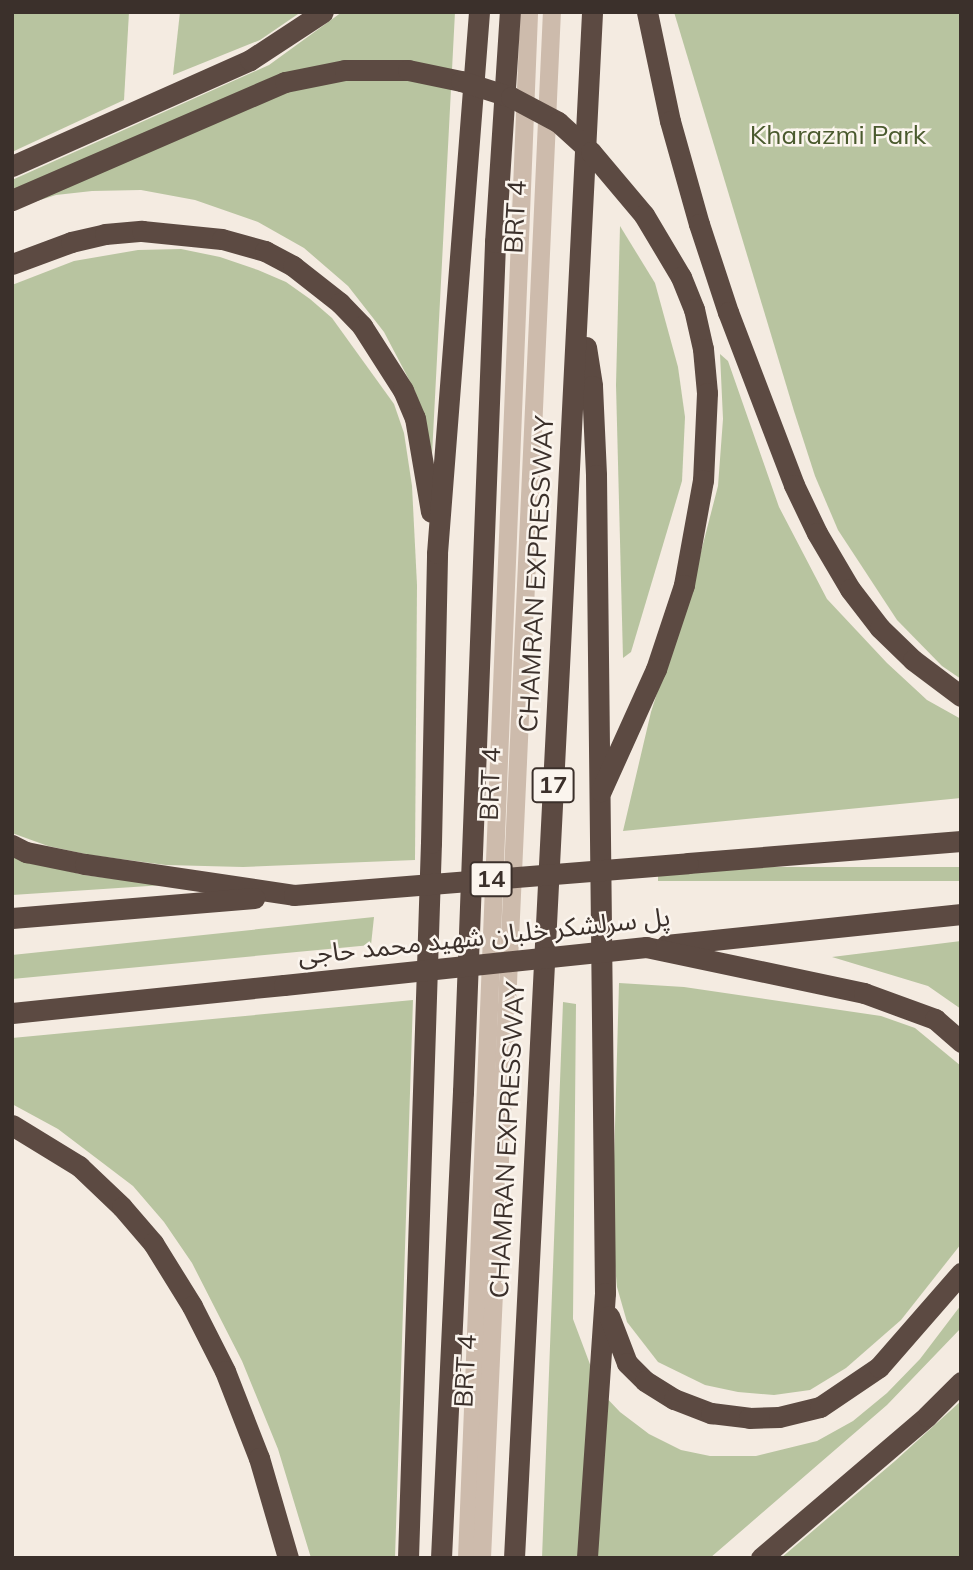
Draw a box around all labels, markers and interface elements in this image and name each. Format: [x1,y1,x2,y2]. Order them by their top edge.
park label: Kharazmi Park [750,119,926,151]
street label: BRT 4 [498,180,532,254]
street label: CHAMRAN EXPRESSWAY [512,415,560,733]
street label: BRT 4 [473,747,507,821]
road number: 17 [530,764,576,806]
road number: 14 [468,858,514,900]
street label: پل سرلشکر خلبان شهید محمد حاجی [296,901,672,971]
street label: CHAMRAN EXPRESSWAY [483,981,531,1299]
street label: BRT 4 [448,1334,482,1408]

